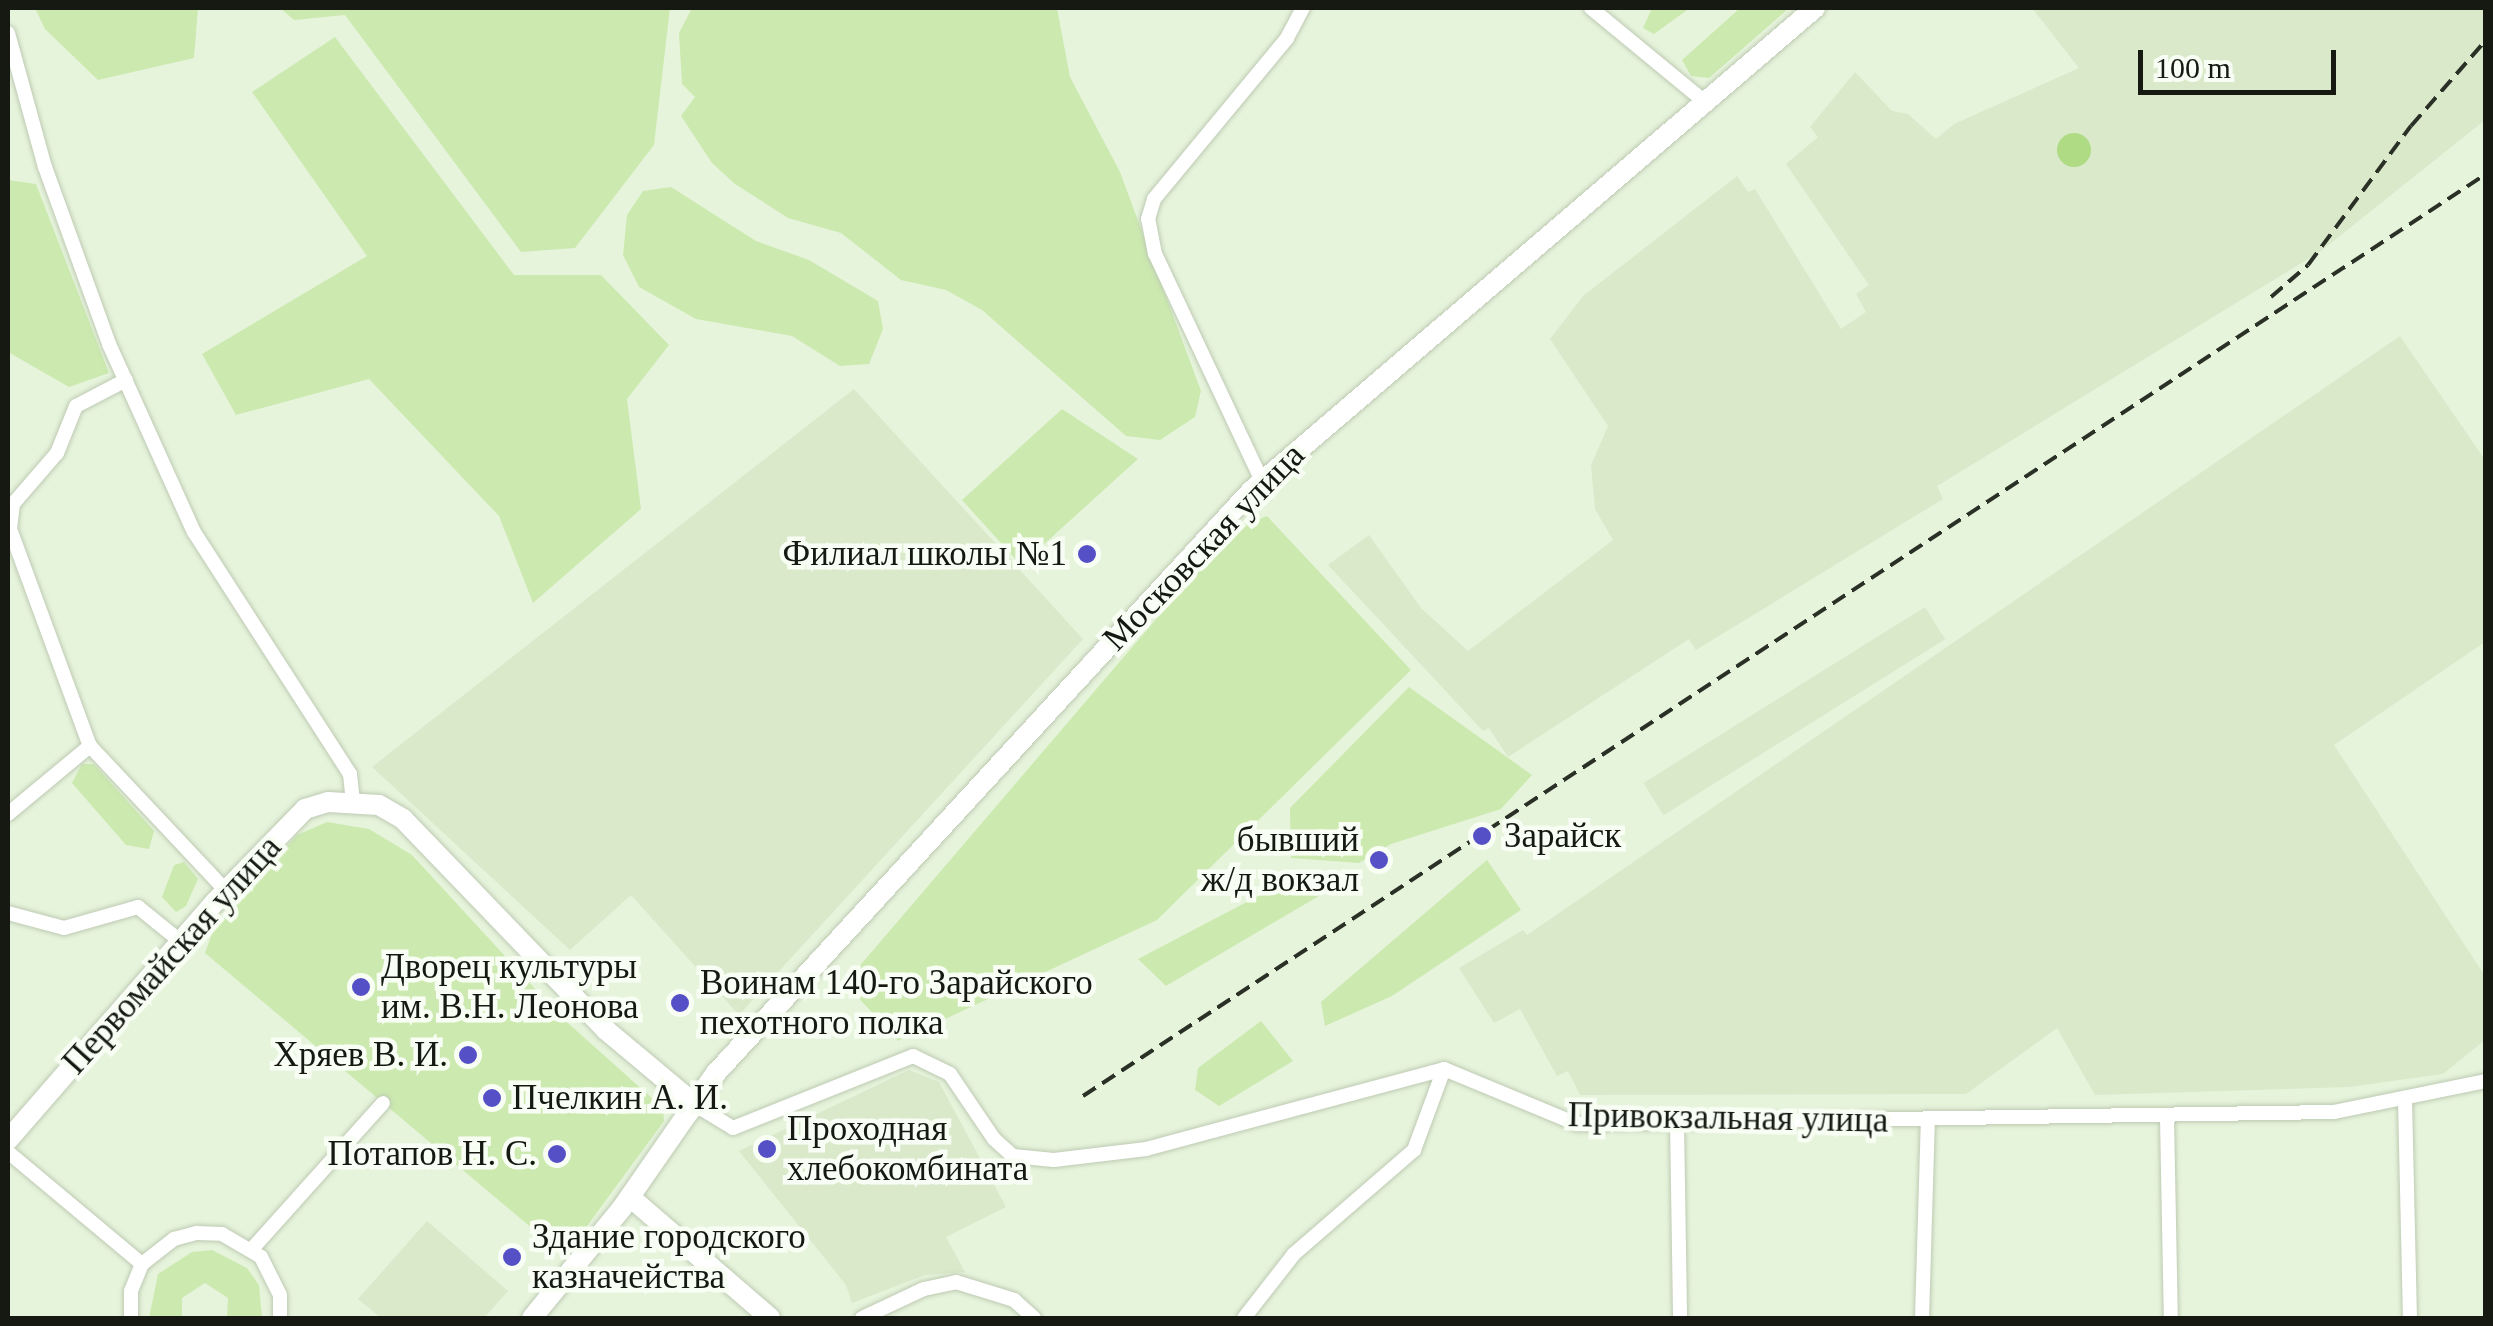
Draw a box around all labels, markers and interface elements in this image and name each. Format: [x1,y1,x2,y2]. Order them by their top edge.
scale bar [2143,30,2340,92]
text: 100 m [2155,51,2231,84]
street label: Московская улица [1094,435,1314,659]
place label: Филиал школы №1 [783,533,1067,575]
marker: Филиал школы №1 [1076,543,1098,565]
place label: Зарайск [1504,815,1621,857]
place label: бывший ж/д вокзал [1201,819,1359,901]
marker: Зарайск [1469,823,1495,849]
street label: Первомайская улица [54,827,290,1083]
marker: бывший ж/д вокзал [1368,849,1390,871]
place label: Дворец культуры им. В.Н. Леонова [381,946,639,1028]
place label: Воинам 140-го Зарайского пехотного полка [700,962,1093,1044]
marker: Дворец культуры им. В.Н. Леонова [350,976,372,998]
marker: Воинам 140-го Зарайского пехотного полка [669,992,691,1014]
place label: Хряев В. И. [273,1034,448,1076]
marker: Хряев В. И. [457,1044,479,1066]
place label: Пчелкин А. И. [512,1077,728,1119]
marker: Пчелкин А. И. [481,1087,503,1109]
street label: Привокзальная улица [1567,1094,1889,1142]
place label: Проходная хлебокомбината [787,1108,1028,1190]
place label: Потапов Н. С. [328,1133,537,1175]
marker: Проходная хлебокомбината [756,1138,778,1160]
marker: Потапов Н. С. [546,1143,568,1165]
place label: Здание городского казначейства [532,1216,806,1298]
marker: Здание городского казначейства [501,1246,523,1268]

